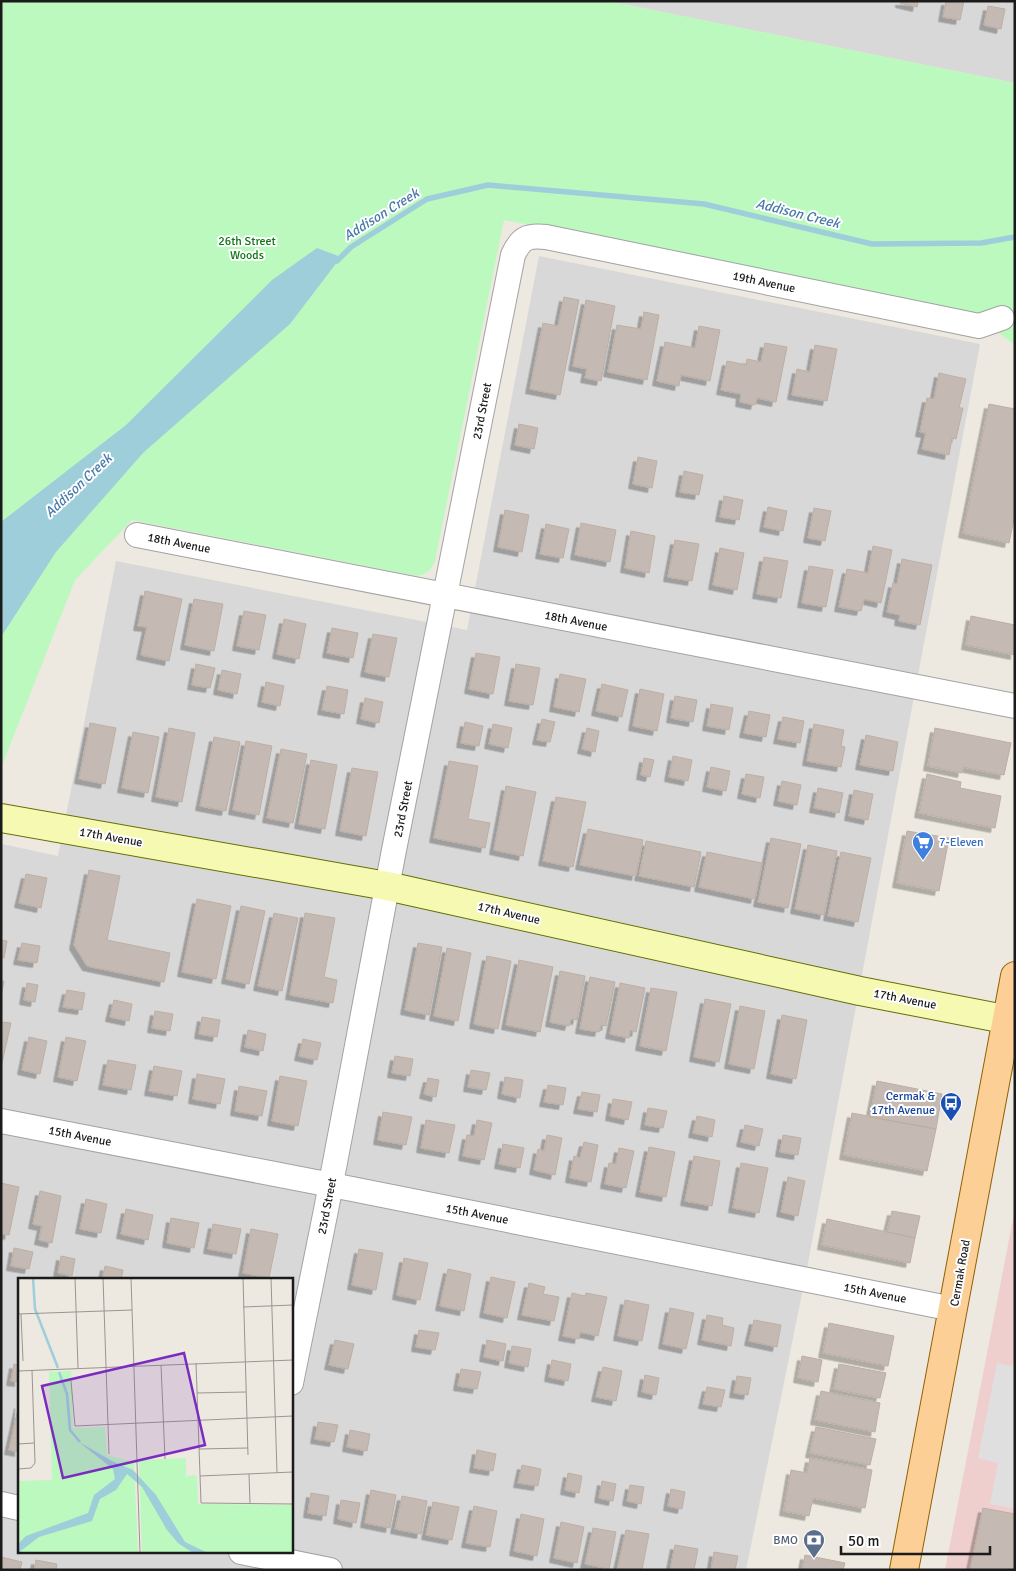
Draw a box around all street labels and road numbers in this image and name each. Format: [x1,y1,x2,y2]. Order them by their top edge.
street label: 19th Avenue [731,269,797,296]
street label: 23rd Street [470,381,495,441]
street label: 18th Avenue [146,530,212,557]
street label: 18th Avenue [543,608,609,635]
street label: 23rd Street [391,779,416,839]
street label: 17th Avenue [78,825,144,850]
street label: 17th Avenue [476,899,542,928]
street label: 17th Avenue [872,986,938,1013]
street label: 15th Avenue [47,1123,113,1150]
street label: 23rd Street [315,1176,340,1236]
street label: 15th Avenue [444,1201,510,1228]
street label: Cermak Road [947,1239,974,1308]
street label: 15th Avenue [842,1280,908,1307]

